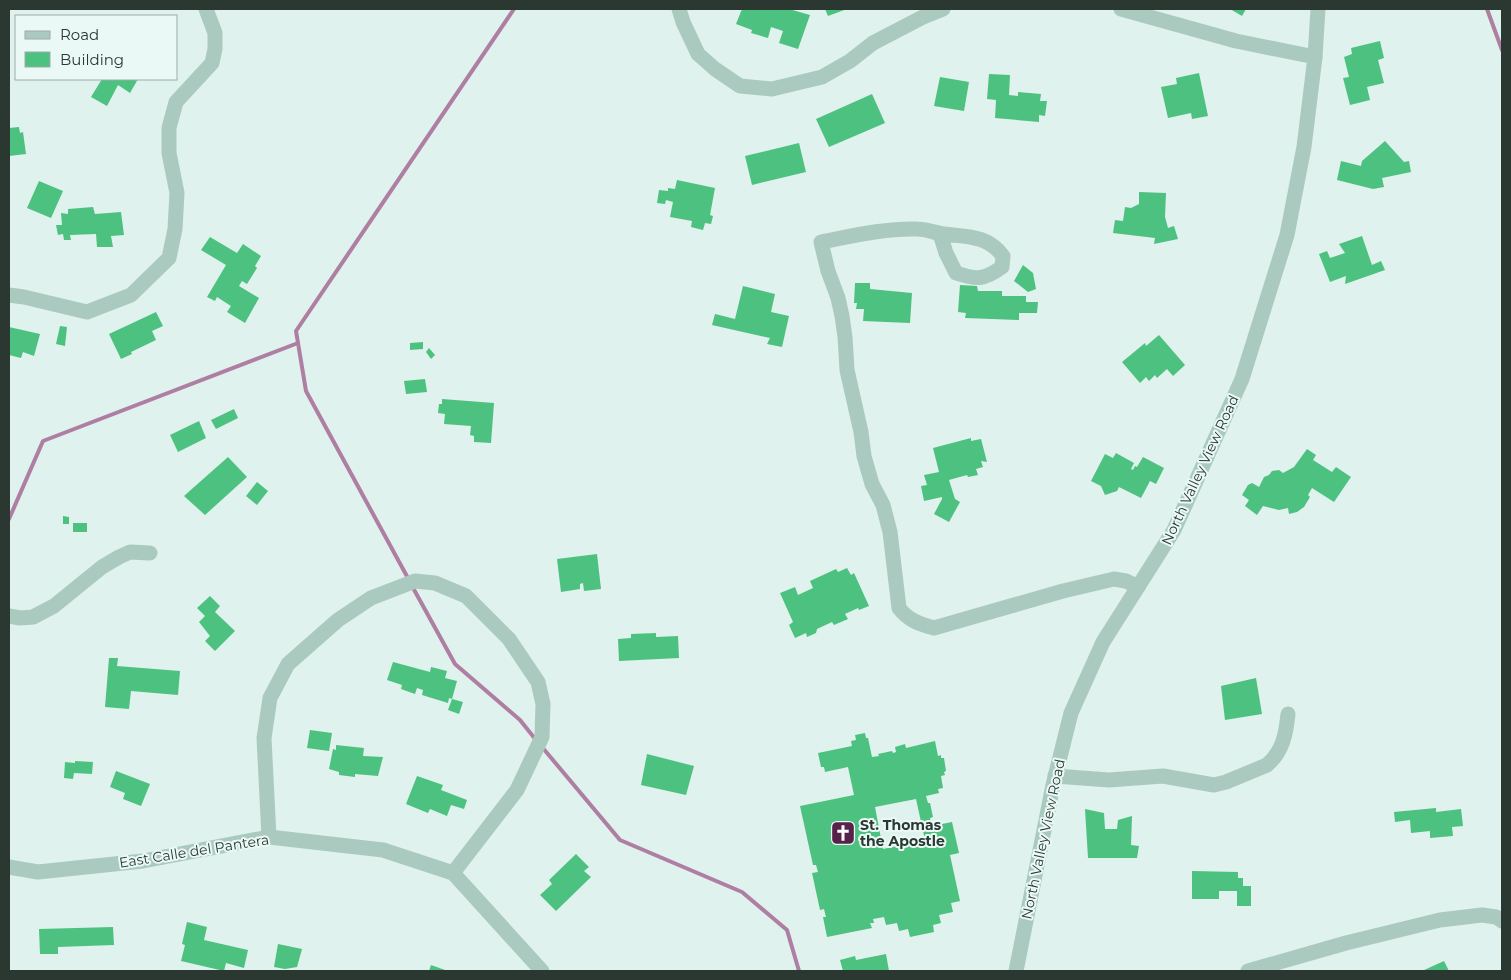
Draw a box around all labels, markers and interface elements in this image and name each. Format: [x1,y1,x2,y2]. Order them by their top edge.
legend [15,15,178,80]
text: Road [60,25,99,44]
text: Building [60,50,124,69]
street label: North Valley View Road [1157,392,1243,548]
street label: North Valley View Road [1017,757,1069,921]
place label: St. Thomas the Apostle [860,816,945,850]
church icon: St. Thomas the Apostle [830,820,856,846]
street label: East Calle del Pantera [118,830,270,872]

